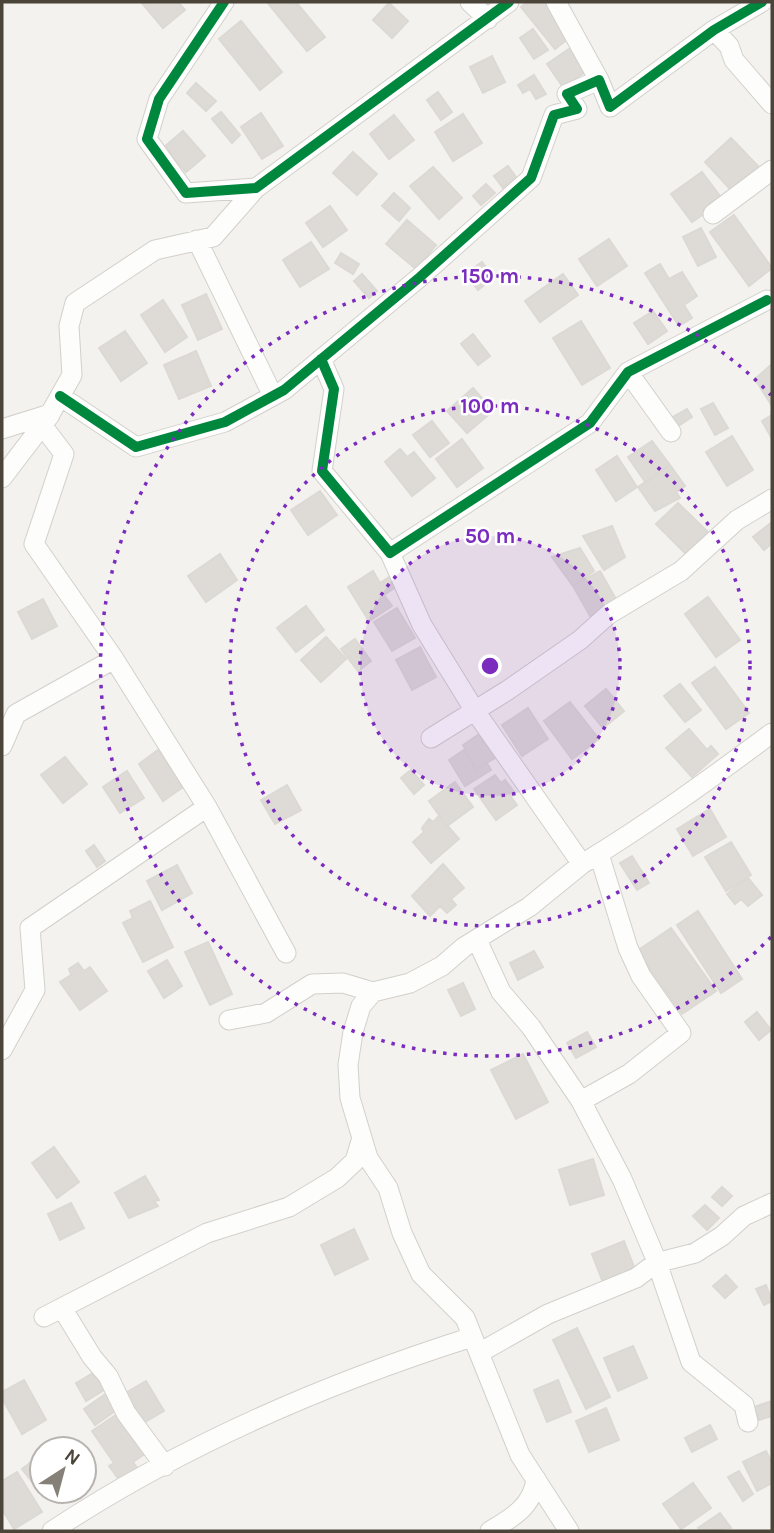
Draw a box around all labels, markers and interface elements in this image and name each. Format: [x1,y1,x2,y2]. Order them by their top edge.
text: 150 m [461,264,519,288]
text: 100 m [460,394,520,418]
text: 50 m [465,524,515,548]
centre of rings [478,654,502,678]
north arrow [28,1435,98,1505]
text: N [60,1444,84,1470]

